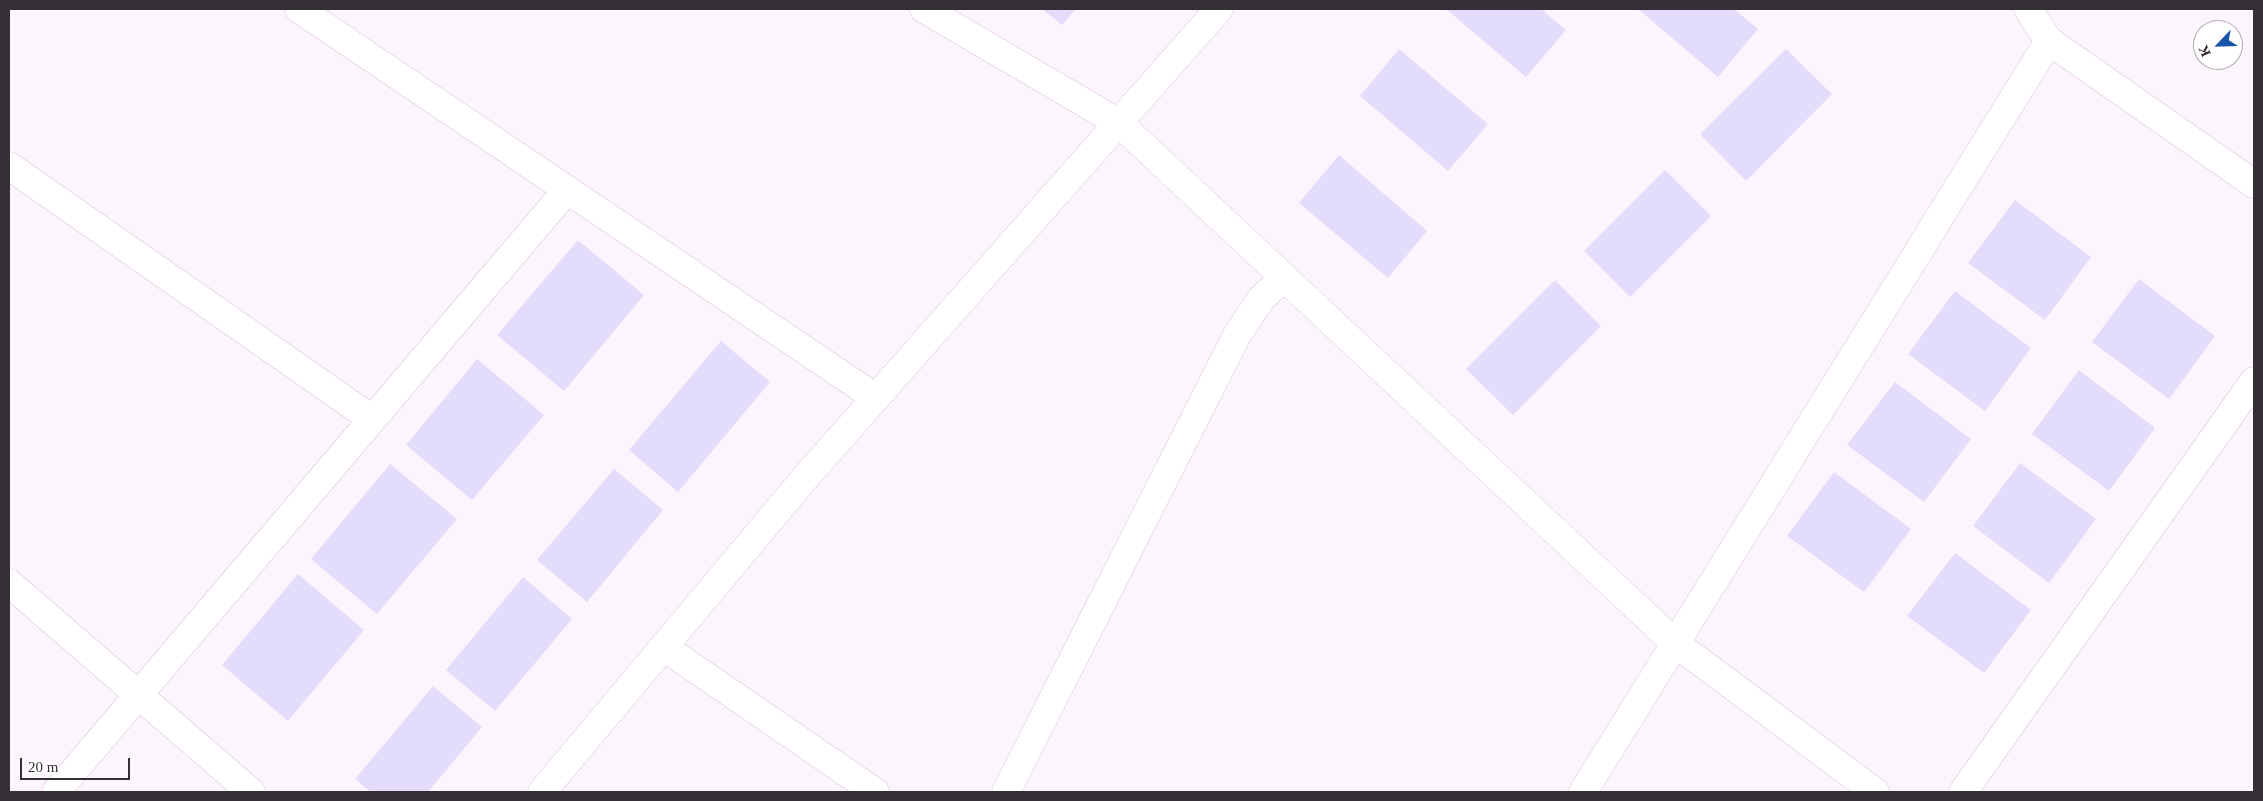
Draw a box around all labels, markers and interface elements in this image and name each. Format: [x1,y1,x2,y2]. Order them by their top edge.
north arrow [2193,20,2243,70]
text: K [2196,43,2214,59]
scale bar [22,748,132,780]
text: 20 m [28,759,58,775]

